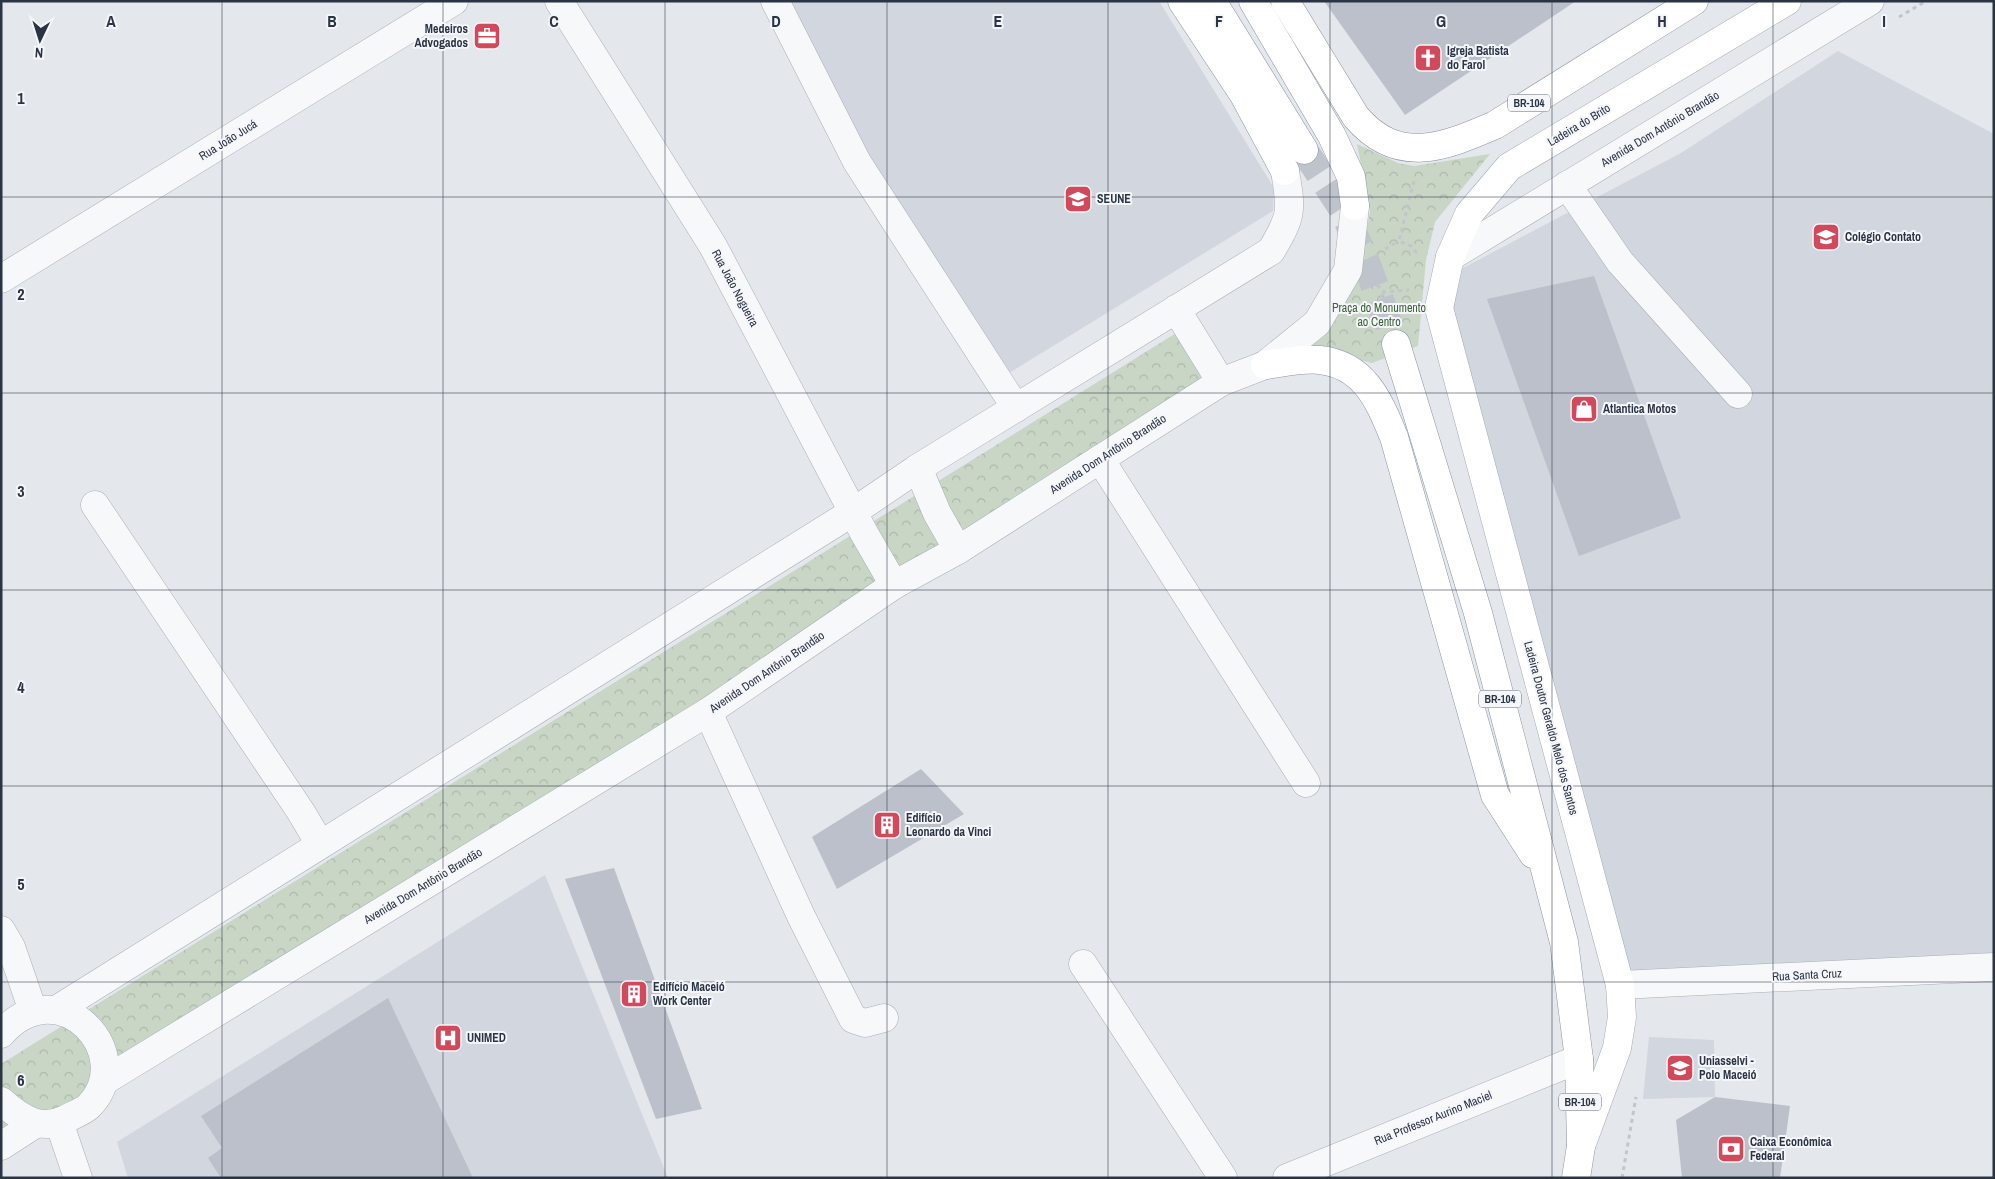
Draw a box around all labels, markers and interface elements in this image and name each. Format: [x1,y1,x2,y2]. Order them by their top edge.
text: A [106,10,116,32]
text: B [327,10,337,32]
text: C [549,10,559,32]
text: D [771,10,781,32]
text: E [994,10,1003,32]
text: F [1215,10,1223,32]
text: G [1436,10,1446,32]
text: H [1657,10,1667,32]
text: I [1882,10,1886,32]
north arrow [15,15,65,65]
place label: Medeiros Advogados [414,21,469,51]
office icon: Medeiros Advogados [472,21,502,51]
church icon: Igreja Batista do Farol [1413,43,1443,73]
place label: Igreja Batista do Farol [1447,43,1509,73]
text: N [34,44,44,62]
text: 1 [17,87,25,109]
street label: Avenida Dom Antônio Brandão [1597,87,1722,171]
road number: BR-104 [1508,95,1550,112]
street label: Ladeira do Brito [1545,100,1613,150]
street label: Rua João Jucá [196,116,261,164]
school or university icon: SEUNE [1063,184,1093,214]
place label: SEUNE [1097,191,1131,207]
school or university icon: Colégio Contato [1811,222,1841,252]
place label: Colégio Contato [1845,229,1921,245]
street label: Rua João Nogueira [708,247,762,330]
text: 2 [17,283,25,305]
park label: Praça do Monumento ao Centro [1332,300,1426,330]
shop icon: Atlantica Motos [1569,394,1599,424]
place label: Atlantica Motos [1603,401,1677,417]
street label: Avenida Dom Antônio Brandão [1046,410,1169,498]
text: 3 [17,480,25,502]
street label: Avenida Dom Antônio Brandão [706,627,828,717]
street label: Ladeira Doutor Geraldo Melo dos Santos [1520,639,1582,817]
text: 4 [17,676,25,698]
road number: BR-104 [1479,691,1521,708]
building icon: Edifício Leonardo da Vinci [872,810,902,840]
place label: Edifício Leonardo da Vinci [906,810,991,840]
street label: Avenida Dom Antônio Brandão [360,844,485,928]
text: 5 [17,873,25,895]
street label: Rua Santa Cruz [1772,965,1842,985]
building icon: Edifício Maceió Work Center [619,979,649,1009]
place label: Edifício Maceió Work Center [653,979,725,1009]
hospital icon: UNIMED [433,1023,463,1053]
place label: UNIMED [467,1030,506,1046]
school or university icon: Uniasselvi - Polo Maceió [1665,1053,1695,1083]
place label: Uniasselvi - Polo Maceió [1699,1053,1756,1083]
text: 6 [17,1069,25,1091]
street label: Rua Professor Aurino Maciel [1372,1087,1494,1149]
road number: BR-104 [1559,1094,1601,1110]
bank icon: Caixa Econômica Federal [1716,1134,1746,1164]
place label: Caixa Econômica Federal [1750,1134,1832,1164]

